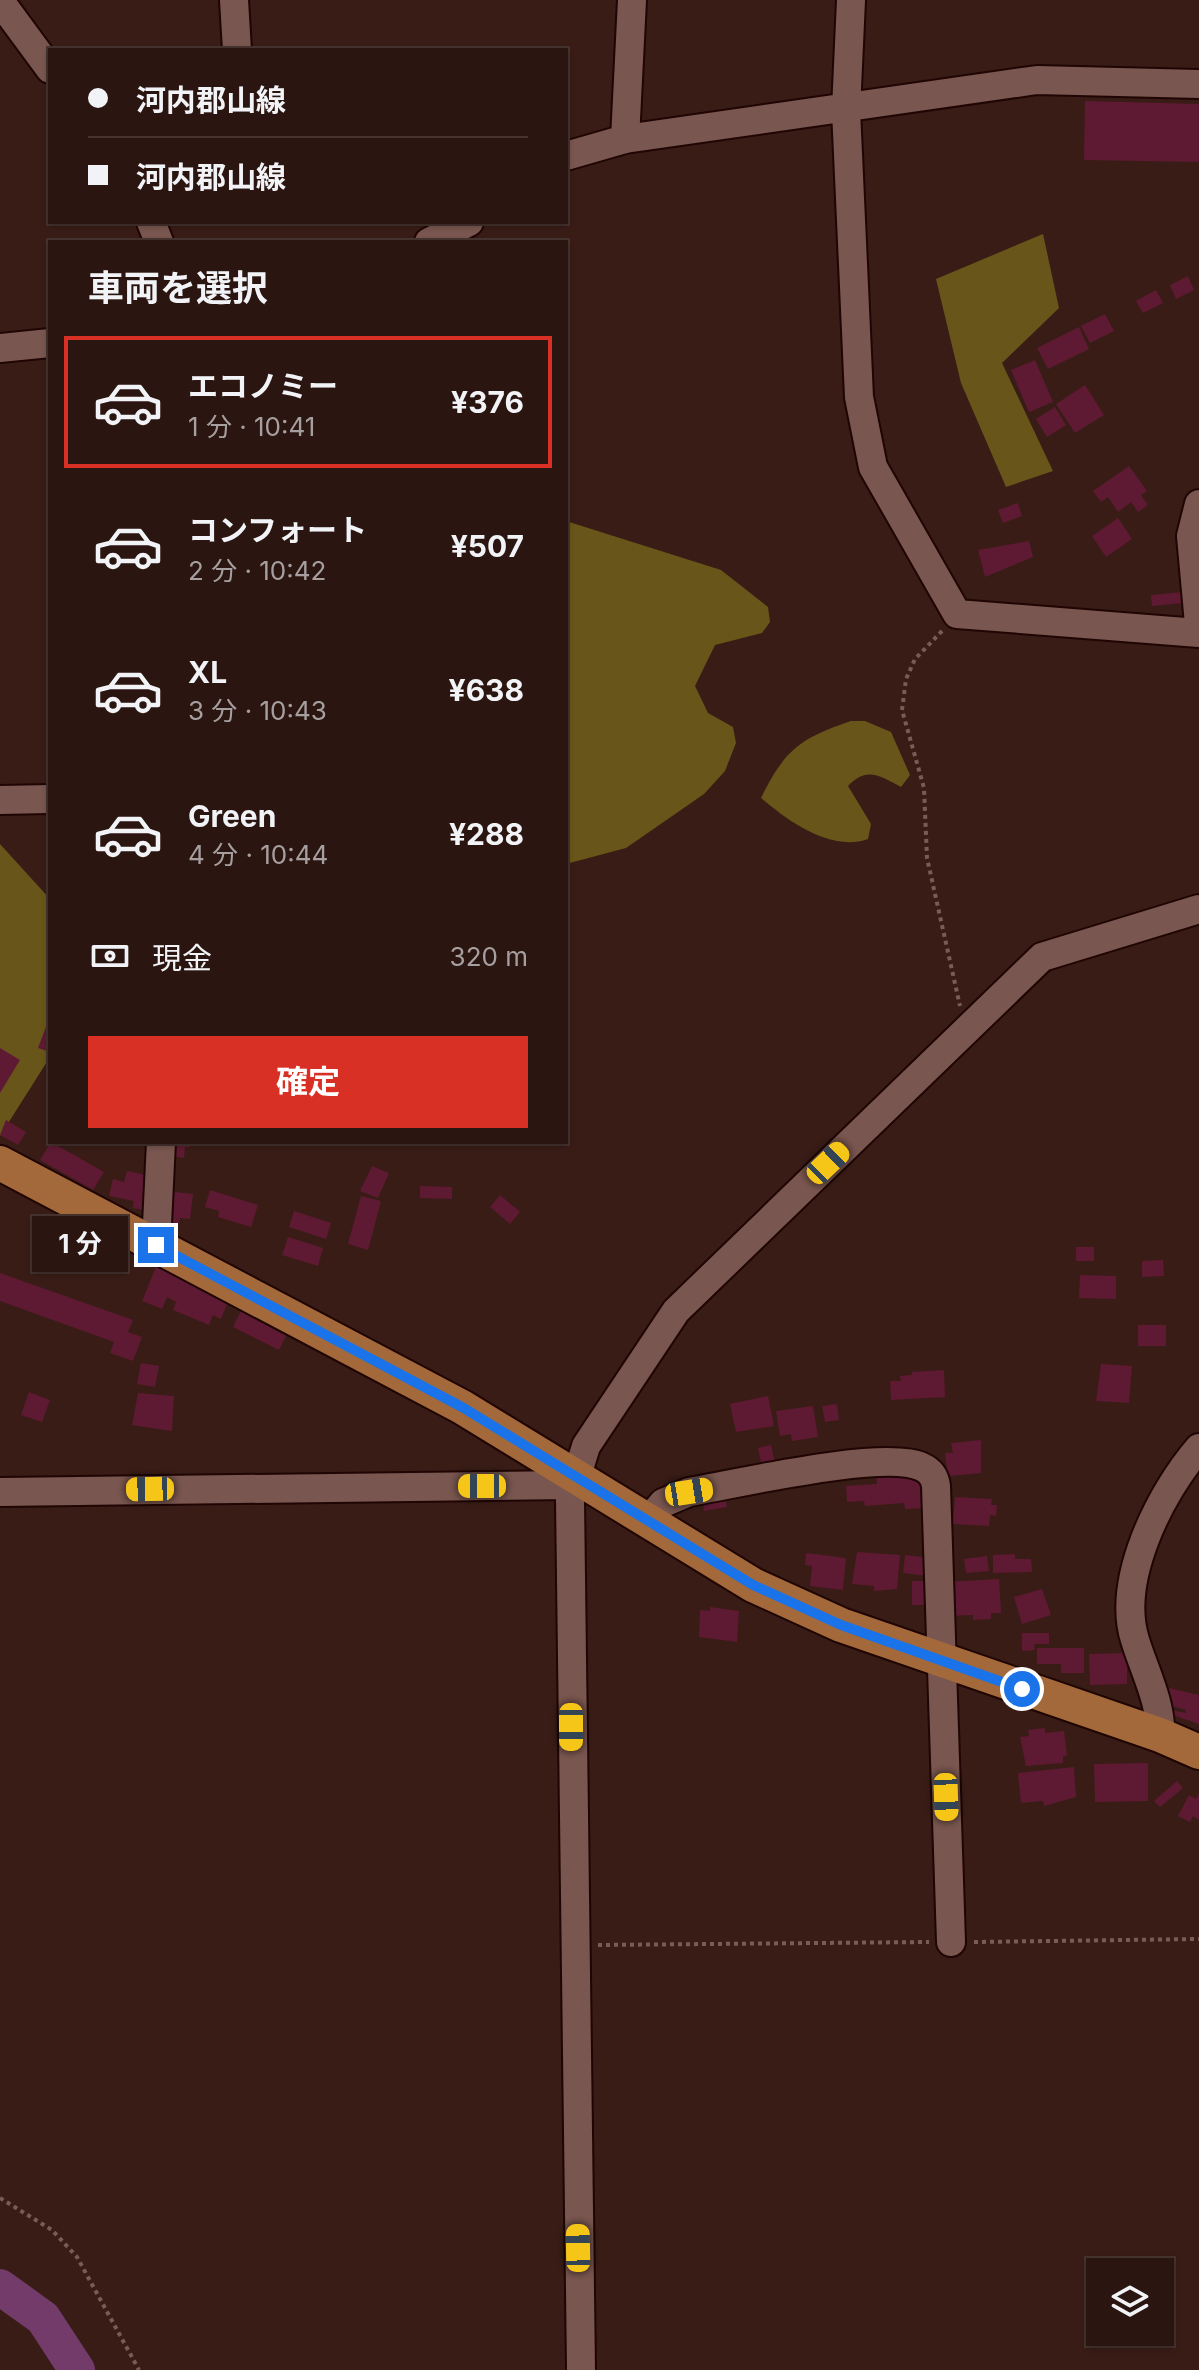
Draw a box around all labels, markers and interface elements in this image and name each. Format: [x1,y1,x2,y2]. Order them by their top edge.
text: 河内郡山線 [136,82,286,118]
text: 河内郡山線 [136,159,286,195]
text: 車両を選択 [88,266,268,310]
icon: car [92,366,164,438]
text: エコノミー [188,368,338,404]
text: ¥376 [451,384,524,420]
text: 1 分 · 10:41 [188,411,315,442]
icon: car [92,510,164,582]
text: コンフォート [188,512,367,548]
text: ¥507 [451,528,524,564]
text: 2 分 · 10:42 [188,555,326,586]
icon: car [92,654,164,726]
text: XL [188,654,227,690]
text: ¥638 [449,672,524,708]
text: 3 分 · 10:43 [188,695,327,726]
icon: car [92,798,164,870]
text: Green [188,798,276,834]
text: ¥288 [449,816,524,852]
text: 4 分 · 10:44 [188,839,328,870]
icon: cash [88,934,132,978]
text: 現金 [152,940,212,976]
text: 320 m [450,941,528,972]
button: 確定 [88,1036,528,1128]
car [802,1138,854,1188]
callout: 1 分 [32,1217,128,1273]
route end [138,1227,174,1263]
text: 1 分 [58,1228,102,1259]
car [458,1474,506,1498]
car [663,1476,715,1508]
car [126,1477,174,1501]
route start [1004,1671,1040,1707]
car [559,1703,583,1751]
car [933,1773,959,1821]
car [566,2224,590,2272]
map controls [1086,2258,1174,2346]
button: layers [1086,2258,1174,2346]

